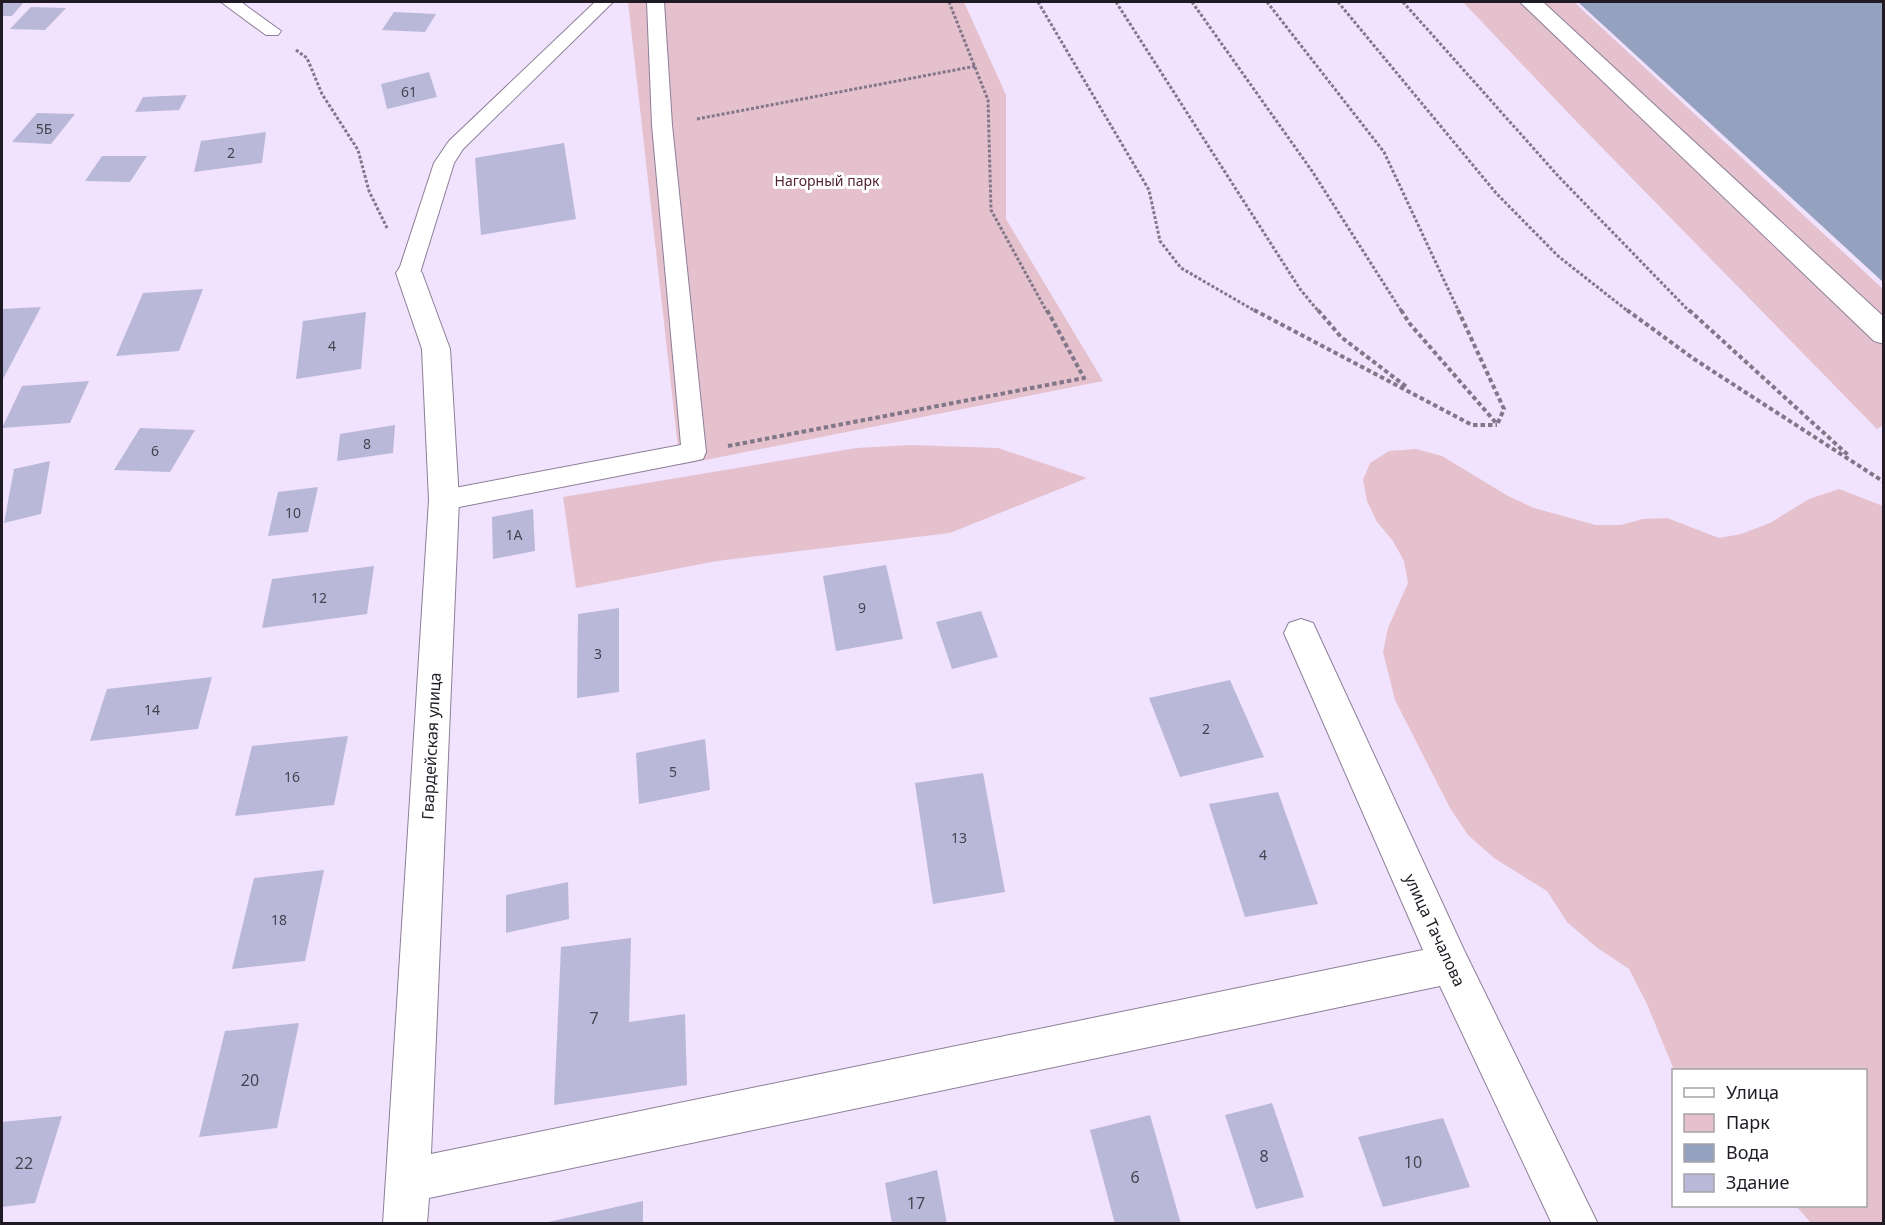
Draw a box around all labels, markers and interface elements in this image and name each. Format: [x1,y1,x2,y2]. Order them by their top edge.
house number: 61 [401,82,417,101]
house number: 5Б [36,119,52,138]
house number: 2 [227,143,235,162]
park label: Нагорный парк [775,171,880,190]
house number: 4 [328,336,336,355]
house number: 8 [363,434,371,453]
house number: 6 [151,441,159,460]
house number: 10 [285,503,301,522]
house number: 1А [506,525,523,544]
house number: 12 [311,588,327,607]
house number: 9 [858,598,866,617]
house number: 3 [594,644,602,663]
street label: Гвардейская улица [416,672,446,820]
house number: 14 [144,700,160,719]
house number: 2 [1202,719,1210,738]
house number: 5 [669,762,677,781]
house number: 16 [284,767,300,786]
house number: 13 [951,828,967,847]
house number: 4 [1259,845,1267,864]
street label: улица Тачалова [1399,870,1471,990]
house number: 18 [271,910,287,929]
house number: 7 [589,1007,599,1029]
house number: 20 [241,1069,259,1091]
legend [1672,1069,1867,1207]
text: Улица [1726,1080,1779,1104]
text: Парк [1726,1110,1770,1134]
text: Вода [1726,1140,1769,1164]
house number: 8 [1259,1145,1269,1167]
house number: 10 [1404,1151,1422,1173]
house number: 22 [15,1152,33,1174]
house number: 6 [1130,1166,1140,1188]
text: Здание [1726,1170,1790,1194]
house number: 17 [907,1192,925,1214]

